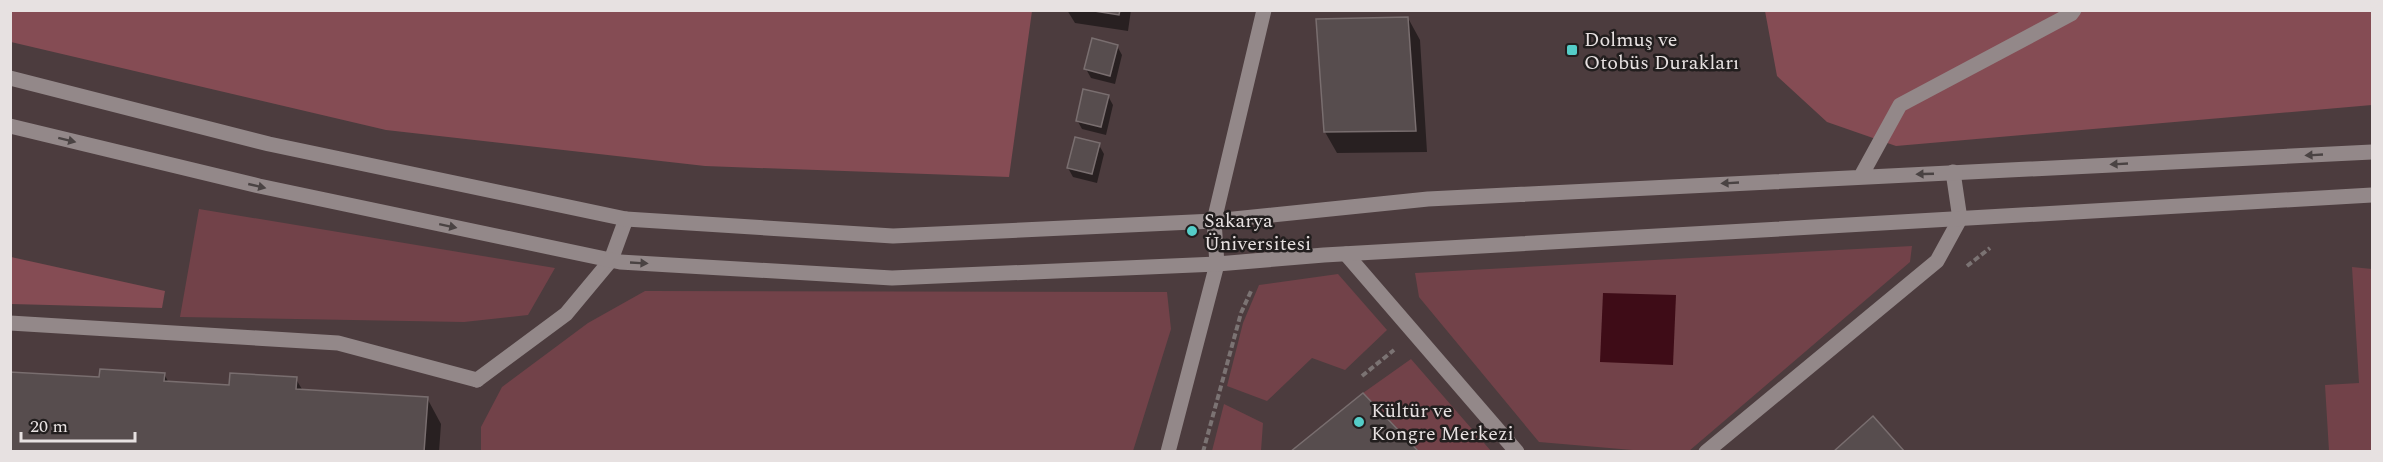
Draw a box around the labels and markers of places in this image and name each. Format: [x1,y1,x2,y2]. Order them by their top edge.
place label: Dolmuş ve Otobüs Durakları [1584,25,1739,78]
marker: Dolmuş ve Otobüs Durakları [1565,43,1579,57]
place label: Sakarya Üniversitesi [1204,206,1311,259]
marker: Sakarya Üniversitesi [1185,224,1199,238]
place label: Kültür ve Kongre Merkezi [1371,396,1514,449]
marker: Kültür ve Kongre Merkezi [1352,415,1366,429]

